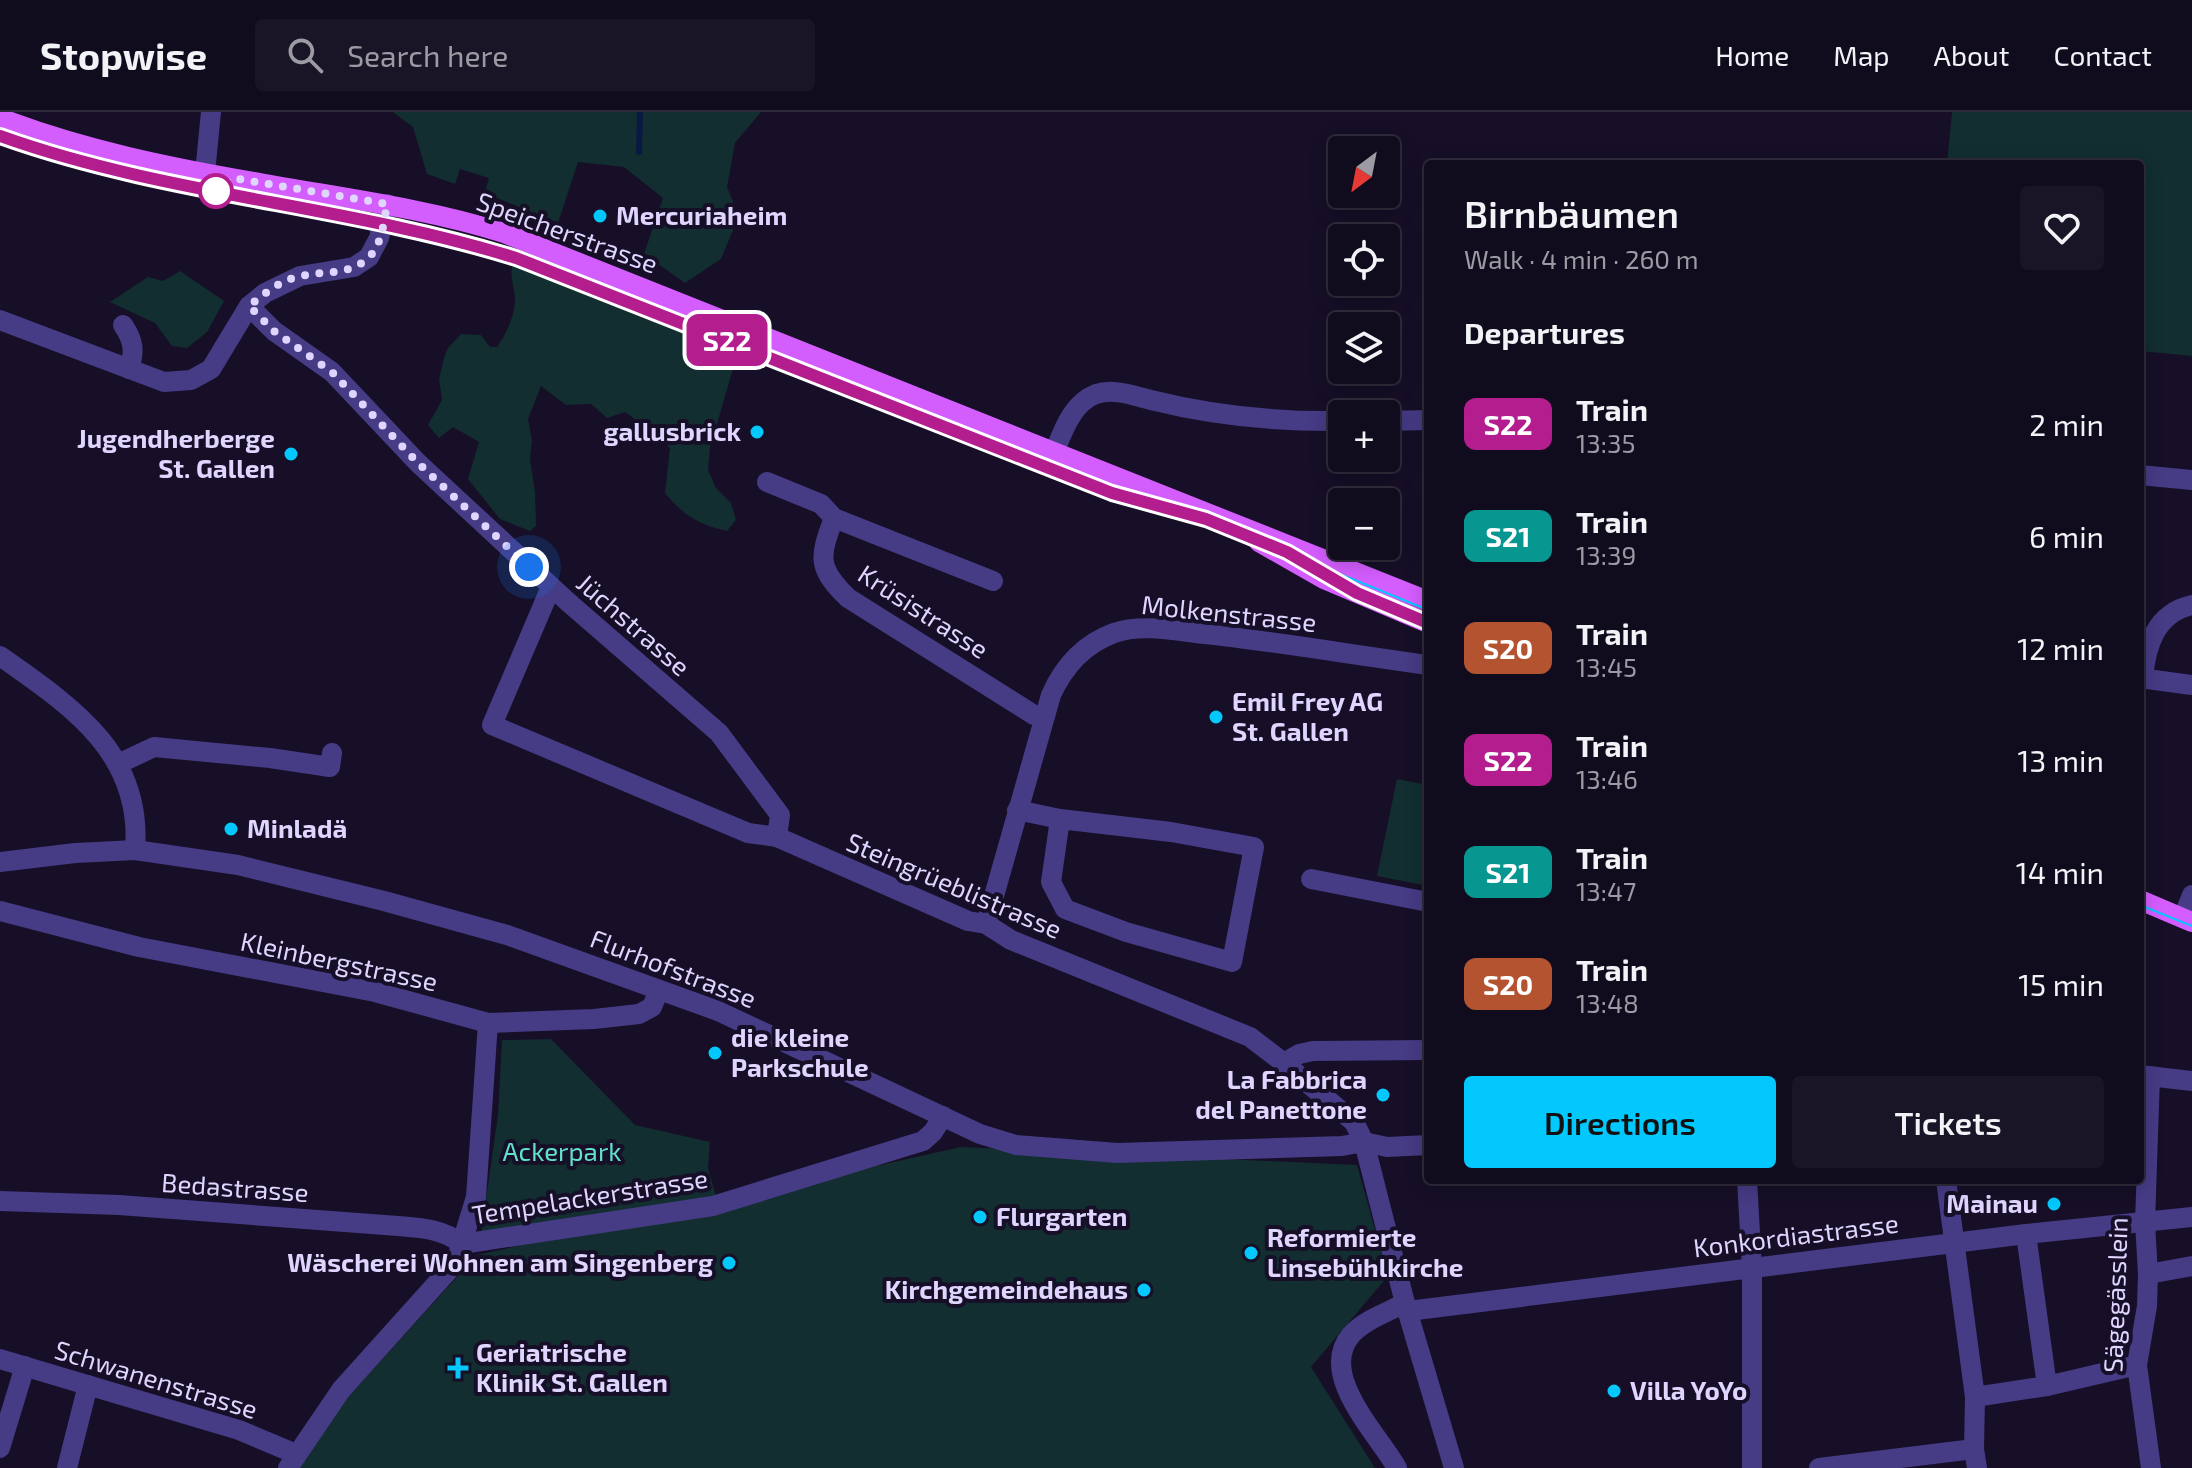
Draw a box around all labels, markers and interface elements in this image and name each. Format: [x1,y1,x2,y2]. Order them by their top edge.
search box [255,19,815,91]
text: Stopwise [40,32,207,78]
icon: search [283,33,327,77]
text: Search here [347,37,508,73]
text: Home [1715,38,1789,72]
text: Map [1833,38,1890,72]
text: About [1934,38,2009,72]
text: Contact [2053,38,2152,72]
north arrow [1328,136,1400,208]
map controls [1328,136,1400,560]
unlabelled marker [199,174,233,208]
street label: Speicherstrasse [473,184,662,279]
button: heart [2020,186,2104,270]
text: Birnbäumen [1464,190,1679,236]
place label: Mercuriaheim [616,199,787,230]
marker: Mercuriaheim [591,207,609,225]
button: locate [1328,224,1400,296]
text: Walk · 4 min · 260 m [1464,243,1699,274]
button: layers [1328,312,1400,384]
line badge: S22 [681,314,773,366]
text: Departures [1464,314,1625,350]
text: S22 [703,323,751,357]
text: Train [1576,391,1648,427]
button: + [1328,400,1400,472]
text: 2 min [2029,406,2104,442]
text: S22 [1484,407,1532,441]
place label: gallusbrick [603,415,741,446]
place label: Jugendherberge St. Gallen [77,422,275,483]
marker: gallusbrick [748,423,766,441]
text: 13:35 [1576,427,1635,458]
marker: Jugendherberge St. Gallen [282,445,300,463]
button: − [1328,488,1400,560]
text: Train [1576,503,1648,539]
text: 6 min [2029,518,2104,554]
text: S21 [1486,519,1530,553]
text: 13:39 [1576,539,1636,570]
your location [509,547,549,587]
street label: Krüsistrasse [853,557,995,664]
street label: Jüchstrasse [571,566,697,681]
street label: Molkenstrasse [1140,588,1318,637]
text: Train [1576,615,1648,651]
text: 12 min [2017,630,2104,666]
text: S20 [1483,631,1533,665]
text: 13:45 [1576,651,1637,682]
place label: Emil Frey AG St. Gallen [1232,685,1383,746]
marker: Emil Frey AG St. Gallen [1207,708,1225,726]
text: Train [1576,727,1648,763]
text: 13 min [2018,742,2104,778]
text: S22 [1484,743,1532,777]
text: 13:46 [1576,763,1638,794]
place label: Minladä [247,812,347,843]
marker: Minladä [222,820,240,838]
street label: Steingrüeblistrasse [842,825,1067,944]
text: Train [1576,839,1648,875]
text: 14 min [2016,854,2104,890]
text: S21 [1486,855,1530,889]
text: 13:47 [1576,875,1636,906]
street label: Flurhofstrasse [586,922,761,1013]
street label: Kleinbergstrasse [238,925,441,997]
text: Train [1576,951,1648,987]
text: 15 min [2018,966,2104,1002]
text: S20 [1483,967,1533,1001]
text: 13:48 [1576,987,1639,1018]
place label: die kleine Parkschule [731,1021,869,1082]
marker: die kleine Parkschule [706,1044,724,1062]
place label: La Fabbrica del Panettone [1195,1063,1367,1124]
button: Directions [1464,1076,1776,1168]
button: Tickets [1792,1076,2104,1168]
marker: La Fabbrica del Panettone [1374,1086,1392,1104]
park label: Ackerpark [502,1135,622,1166]
street label: Tempelackerstrasse [470,1162,710,1229]
street label: Bedastrasse [160,1166,310,1207]
place label: Mainau [1946,1187,2038,1218]
marker: Mainau [2045,1195,2063,1213]
place label: Flurgarten [996,1200,1127,1231]
street label: Konkordiastrasse [1691,1207,1900,1262]
marker: Flurgarten [971,1208,989,1226]
street label: Sägegässlein [2096,1217,2133,1373]
place label: Reformierte Linsebühlkirche [1267,1221,1463,1282]
marker: Reformierte Linsebühlkirche [1242,1244,1260,1262]
place label: Wäscherei Wohnen am Singenberg [287,1246,713,1277]
marker: Wäscherei Wohnen am Singenberg [720,1254,738,1272]
place label: Kirchgemeindehaus [885,1273,1128,1304]
marker: Kirchgemeindehaus [1135,1281,1153,1299]
street label: Schwanenstrasse [51,1333,262,1424]
place label: Geriatrische Klinik St. Gallen [476,1336,668,1397]
marker: Geriatrische Klinik St. Gallen [447,1357,469,1379]
place label: Villa YoYo [1630,1374,1747,1405]
marker: Villa YoYo [1605,1382,1623,1400]

